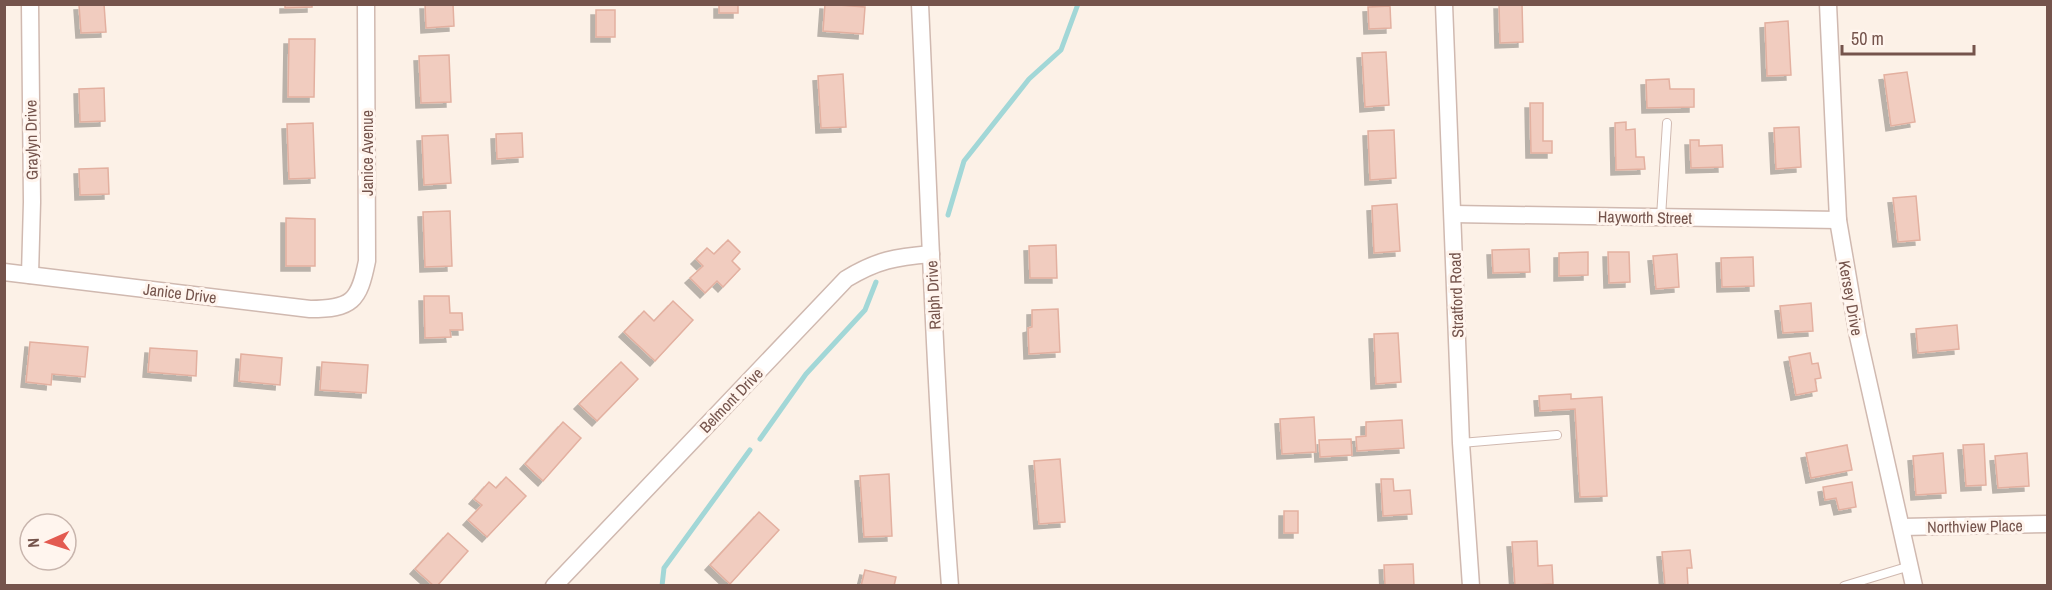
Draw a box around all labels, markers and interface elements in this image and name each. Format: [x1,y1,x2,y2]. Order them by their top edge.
scale bar [1842,18,1974,56]
text: 50 m [1851,26,1884,51]
street label: Graylyn Drive [19,100,43,180]
street label: Janice Avenue [356,110,378,196]
street label: Hayworth Street [1598,205,1693,229]
street label: Stratford Road [1444,252,1468,338]
street label: Kersey Drive [1834,259,1868,337]
street label: Ralph Drive [920,260,946,330]
street label: Janice Drive [142,278,218,308]
street label: Belmont Drive [694,362,768,438]
north arrow [18,512,78,572]
street label: Northview Place [1927,514,2023,538]
text: N [22,537,44,548]

